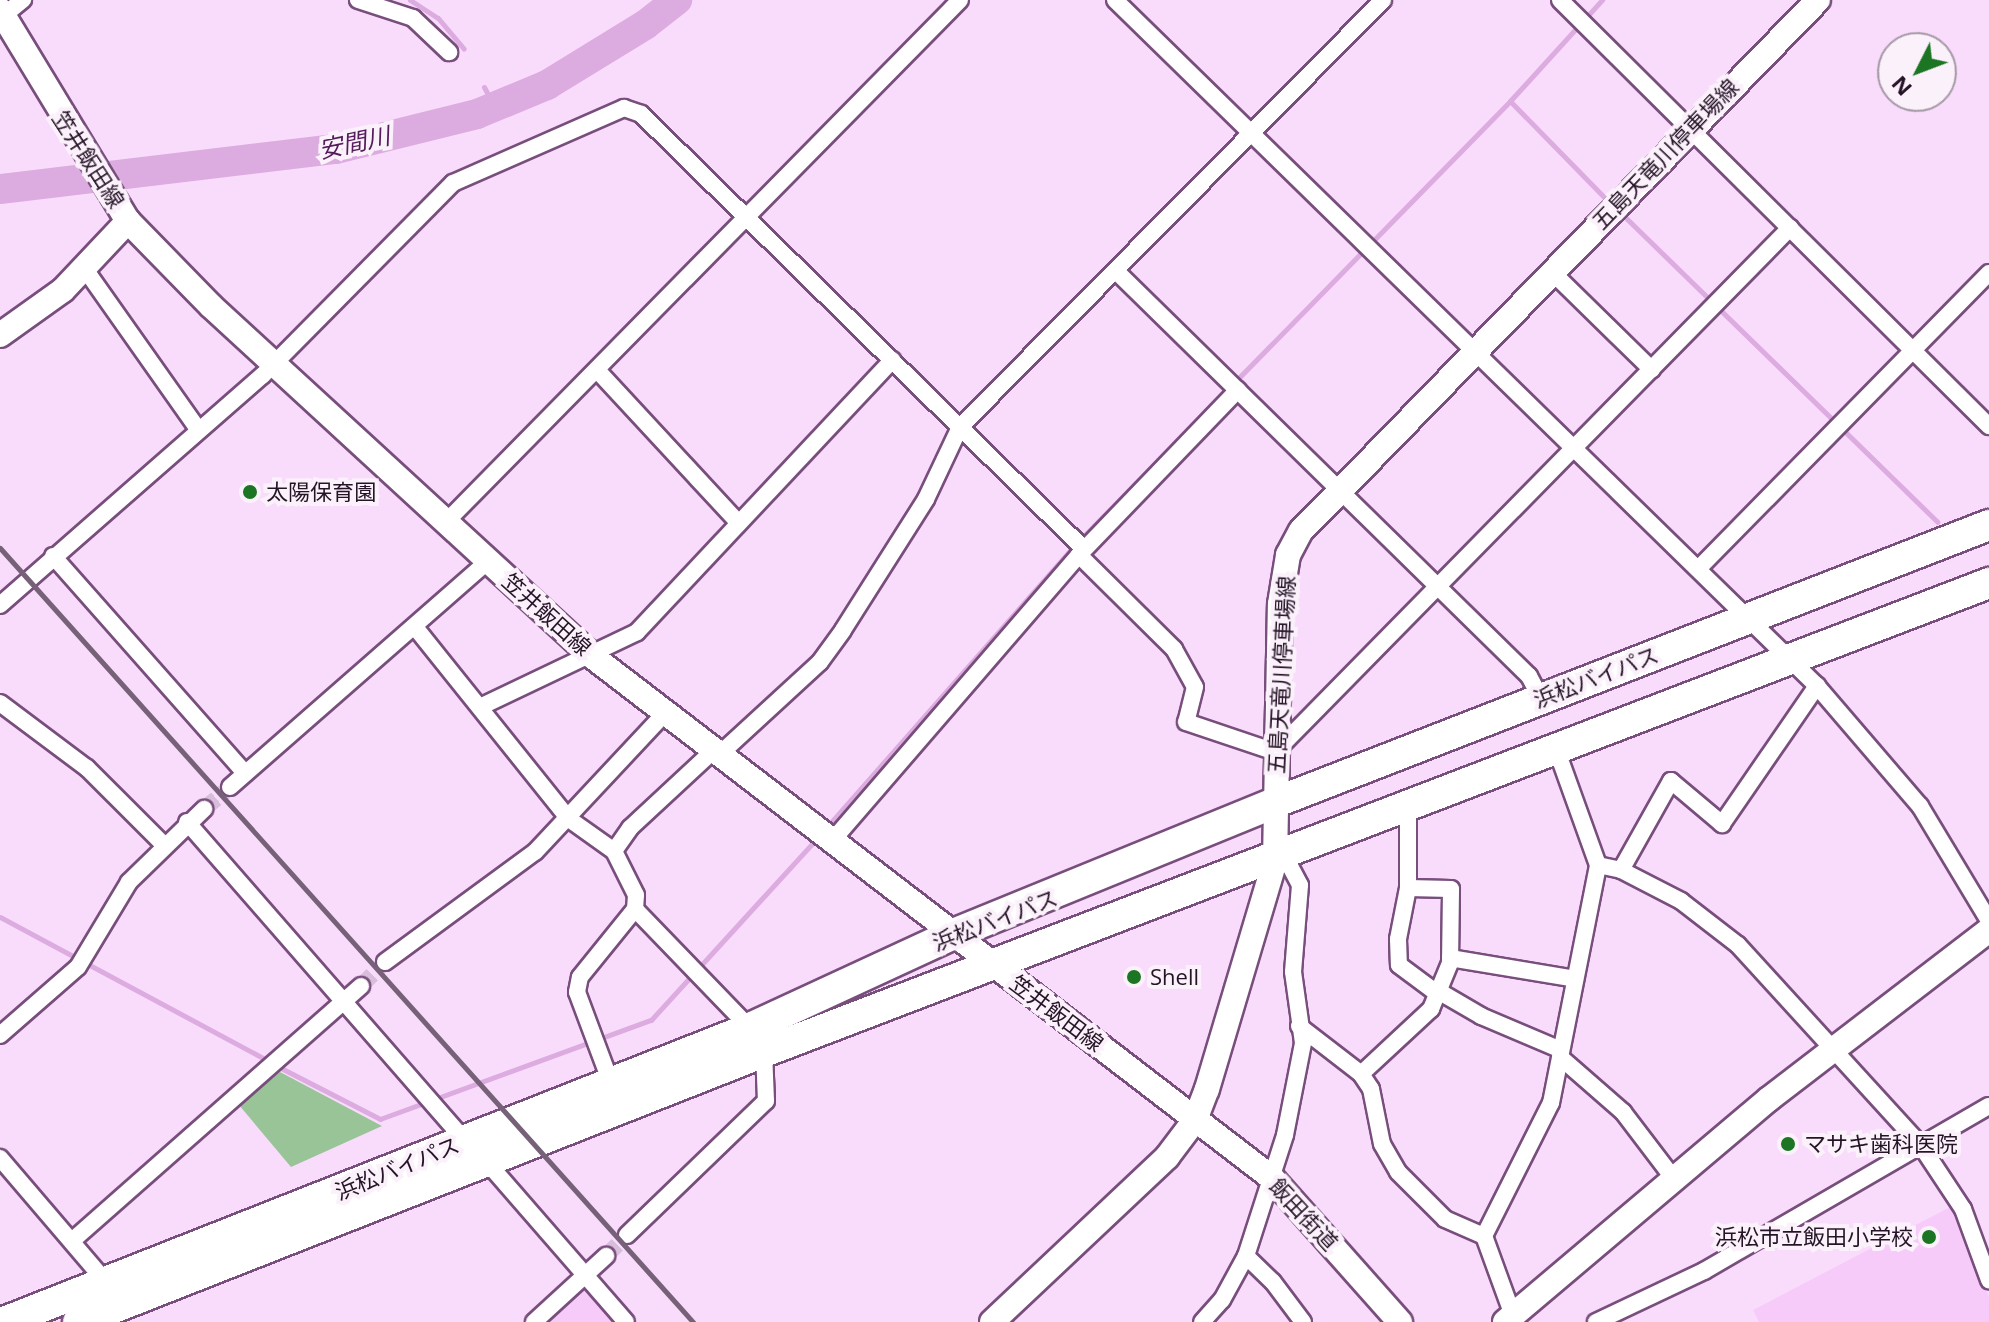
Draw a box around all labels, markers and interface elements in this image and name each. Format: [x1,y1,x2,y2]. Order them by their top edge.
north arrow [1877,32,1957,112]
text: N [1884,70,1918,103]
street label: 五島天竜川停車場線 [1587,74,1743,234]
street label: 笠井飯田線 [48,106,130,212]
water label: 安間川 [316,120,392,164]
place label: 太陽保育園 [266,479,376,505]
marker: 太陽保育園 [241,483,259,501]
street label: 笠井飯田線 [497,567,597,661]
street label: 五島天竜川停車場線 [1263,575,1299,775]
street label: 浜松バイパス [1530,641,1662,713]
street label: 浜松バイパス [929,884,1061,956]
place label: Shell [1150,964,1199,990]
marker: Shell [1125,968,1143,986]
street label: 笠井飯田線 [1005,969,1109,1057]
street label: 浜松バイパス [331,1131,463,1205]
place label: マサキ歯科医院 [1804,1131,1958,1157]
marker: マサキ歯科医院 [1779,1135,1797,1153]
street label: 飯田街道 [1264,1173,1344,1255]
place label: 浜松市立飯田小学校 [1715,1224,1913,1250]
marker: 浜松市立飯田小学校 [1920,1228,1938,1246]

